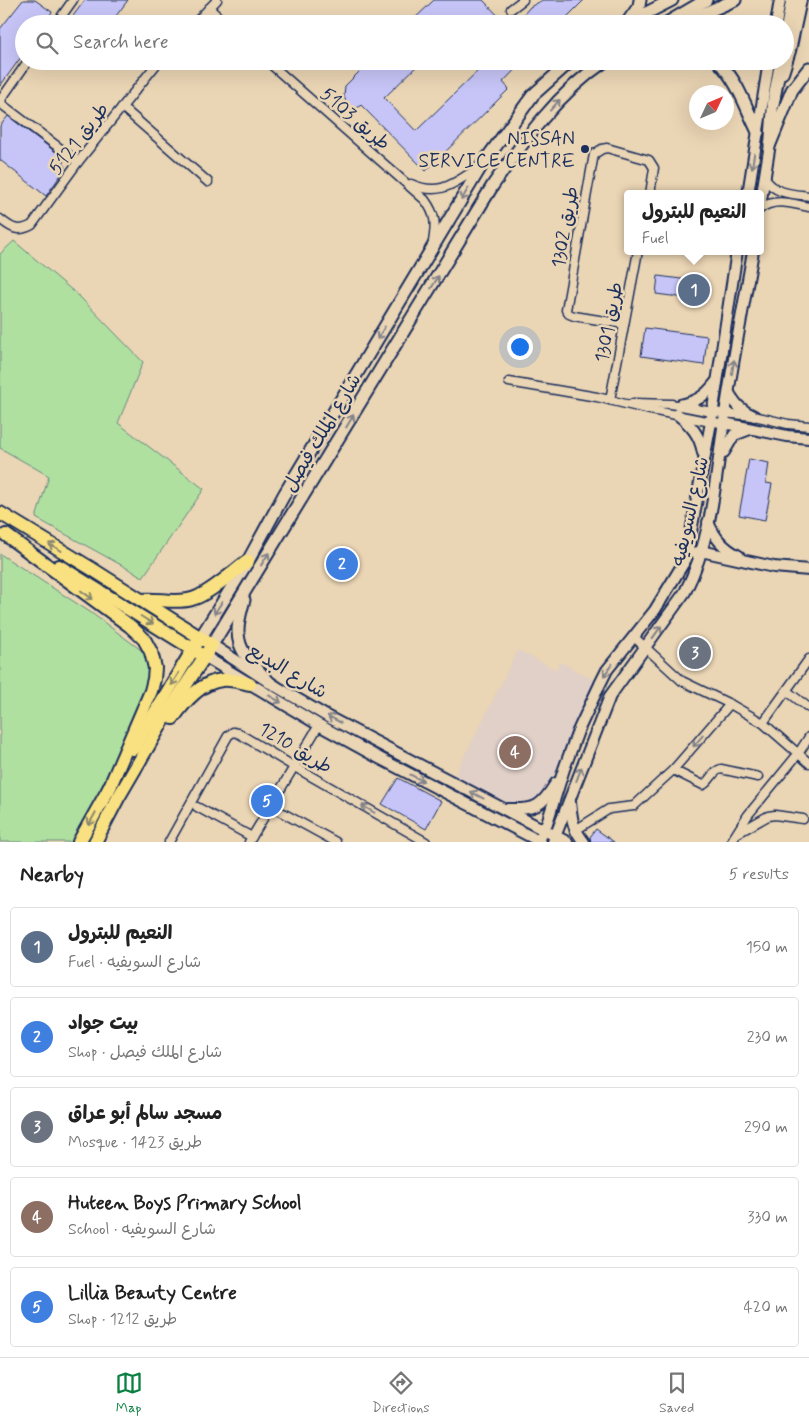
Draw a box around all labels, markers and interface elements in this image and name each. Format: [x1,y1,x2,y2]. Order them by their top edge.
search box [15,15,794,70]
icon: search [33,29,61,57]
text: Search here [73,30,169,55]
street label: طريق 5103 [315,82,395,156]
north arrow [689,85,734,130]
street label: طريق 5121 [43,98,115,180]
one-way arrow [550,98,561,111]
place label: NISSAN SERVICE CENTRE [418,127,575,174]
marker: NISSAN SERVICE CENTRE [579,143,591,155]
one-way arrow [748,153,758,169]
street label: طريق 1302 [546,185,585,270]
one-way arrow [459,186,469,200]
popup [624,190,764,255]
text: النعيم للبترول [642,200,746,225]
text: Fuel [642,228,669,249]
pin: 1 [678,271,710,309]
one-way arrow [430,275,440,289]
street label: طريق 1301 [589,280,630,365]
one-way arrow [375,326,385,340]
your location [507,334,533,360]
one-way arrow [729,360,739,376]
street label: شارع الملك فيصل [277,369,367,496]
one-way arrow [345,414,355,428]
street label: شارع السويفيه [666,454,715,569]
one-way arrow [49,541,63,551]
pin: 2 [326,545,358,583]
one-way arrow [260,552,270,566]
one-way arrow [80,590,94,600]
one-way arrow [212,601,222,615]
one-way arrow [140,614,154,625]
one-way arrow [652,625,662,639]
pin: 3 [679,634,711,672]
street label: شارع البديع [243,638,332,705]
one-way arrow [603,663,613,677]
one-way arrow [170,671,180,685]
one-way arrow [268,695,282,705]
one-way arrow [326,714,341,724]
street label: طريق 1210 [254,717,337,780]
pin: 4 [499,733,531,771]
one-way arrow [692,734,704,747]
one-way arrow [576,766,585,781]
one-way arrow [410,773,425,783]
pin: 5 [251,782,283,820]
one-way arrow [470,790,485,799]
one-way arrow [361,804,376,814]
one-way arrow [87,811,97,826]
text: Nearby [20,861,84,889]
text: 5 results [729,864,789,885]
text: النعيم للبترول [68,921,172,946]
text: 1 [33,937,41,958]
text: 150 m [746,937,788,958]
text: Fuel · شارع السويفيه [68,952,201,973]
text: بيت جواد [68,1011,138,1036]
text: 2 [33,1027,41,1048]
text: 230 m [747,1027,788,1048]
text: Shop · شارع الملك فيصل [68,1042,222,1063]
text: مسجد سالم أبو عراق [68,1101,222,1126]
text: 3 [33,1117,41,1138]
text: 290 m [744,1117,788,1138]
text: Mosque · طريق 1423 [68,1132,202,1153]
text: Huteen Boys Primary School [68,1191,302,1216]
text: 4 [32,1207,42,1228]
text: 330 m [747,1207,788,1228]
text: School · شارع السويفيه [68,1219,216,1240]
text: Lillia Beauty Centre [68,1281,237,1306]
text: 5 [32,1297,42,1318]
text: 420 m [744,1297,788,1318]
text: Shop · طريق 1212 [68,1309,177,1330]
tab: Map [115,1369,143,1417]
tab: Directions [372,1369,430,1417]
tab: Saved [659,1369,694,1417]

